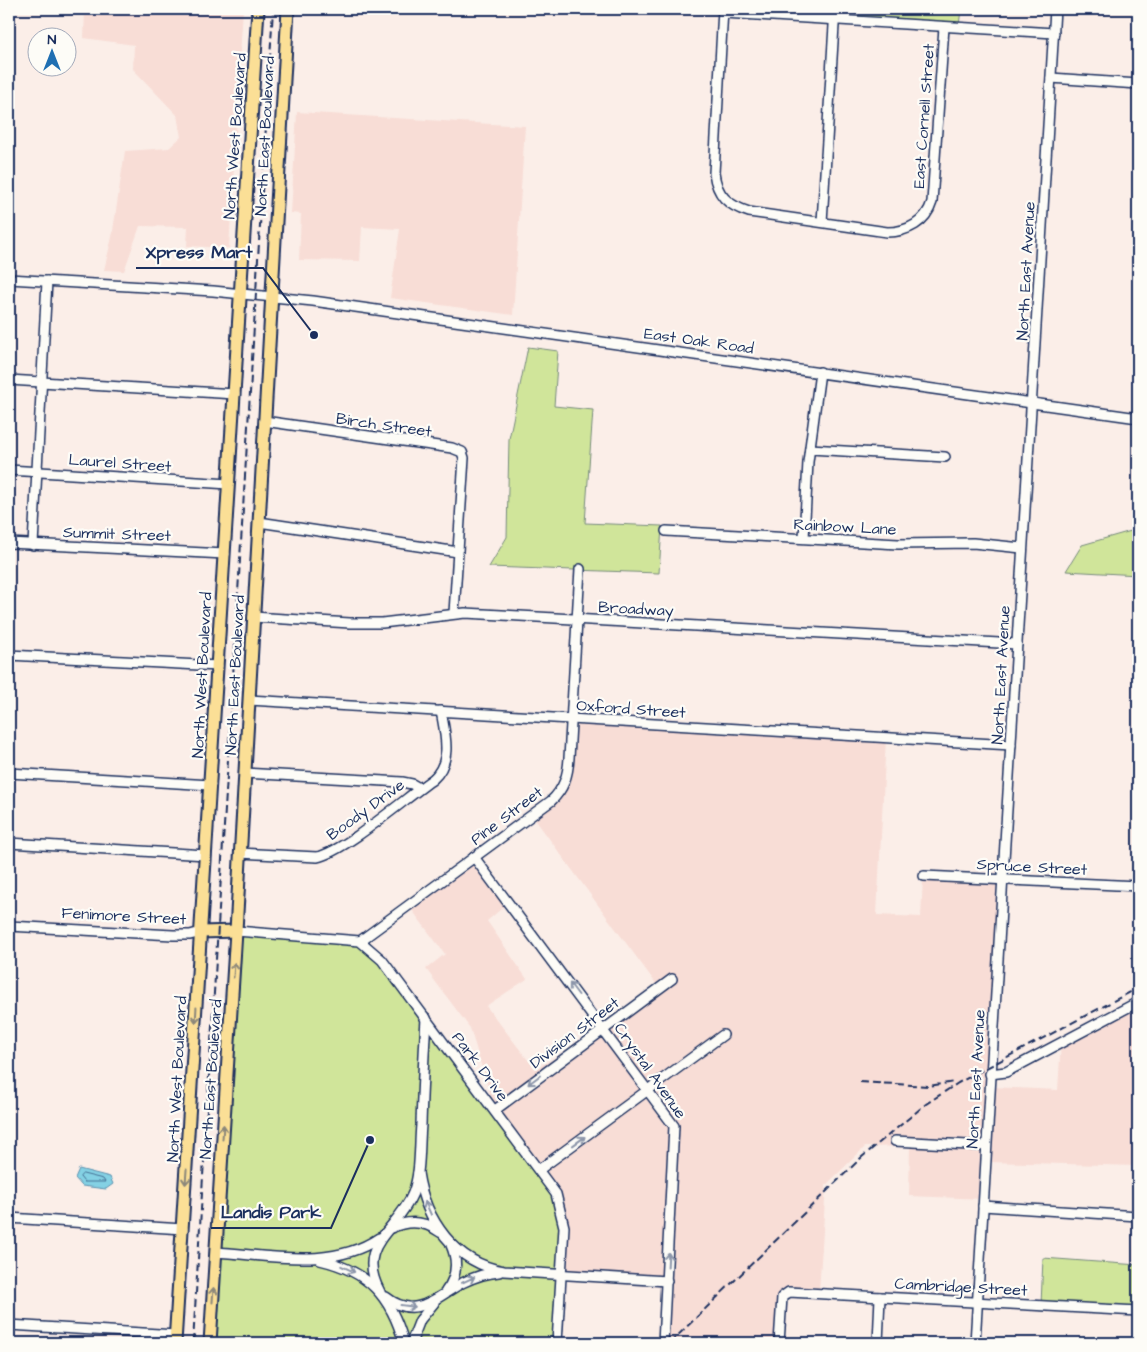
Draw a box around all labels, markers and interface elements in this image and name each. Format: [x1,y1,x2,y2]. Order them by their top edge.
north arrow [28,28,78,78]
text: N [48,30,57,50]
street label: East Cornell Street [908,42,940,189]
street label: North West Boulevard [218,52,252,220]
street label: North East Boulevard [250,55,280,217]
street label: North East Avenue [1011,201,1041,341]
callout: Xpress Mart [136,235,263,268]
text: Xpress Mart [145,240,253,265]
street label: East Oak Road [643,322,755,360]
street label: Birch Street [335,407,434,443]
street label: Laurel Street [68,448,173,478]
street label: Rainbow Lane [793,513,897,541]
street label: Summit Street [63,521,172,547]
street label: North West Boulevard [187,591,217,759]
street label: North East Boulevard [220,594,250,756]
street label: Broadway [598,596,674,623]
street label: North East Avenue [986,605,1016,745]
street label: Oxford Street [576,694,687,724]
street label: Boody Drive [322,774,410,846]
street label: Pine Street [466,781,548,850]
street label: Spruce Street [976,853,1088,881]
street label: Fenimore Street [61,902,187,930]
one-way arrow [229,963,238,979]
one-way arrow [569,982,579,996]
street label: Division Street [525,992,624,1074]
street label: North West Boulevard [162,995,192,1163]
street label: North East Boulevard [194,998,228,1160]
one-way arrow [191,1007,200,1023]
street label: North East Avenue [961,1009,991,1149]
street label: Crystal Avenue [608,1018,692,1124]
street label: Park Drive [447,1027,514,1106]
one-way arrow [528,1075,541,1086]
one-way arrow [219,1125,228,1141]
one-way arrow [572,1135,585,1146]
one-way arrow [182,1169,191,1185]
callout: Landis Park [211,1195,331,1228]
text: Landis Park [221,1200,322,1225]
one-way arrow [422,1201,432,1216]
one-way arrow [663,1252,672,1268]
one-way arrow [340,1265,355,1275]
street label: Cambridge Street [894,1273,1028,1302]
one-way arrow [461,1275,476,1285]
one-way arrow [209,1287,218,1303]
one-way arrow [399,1301,415,1311]

